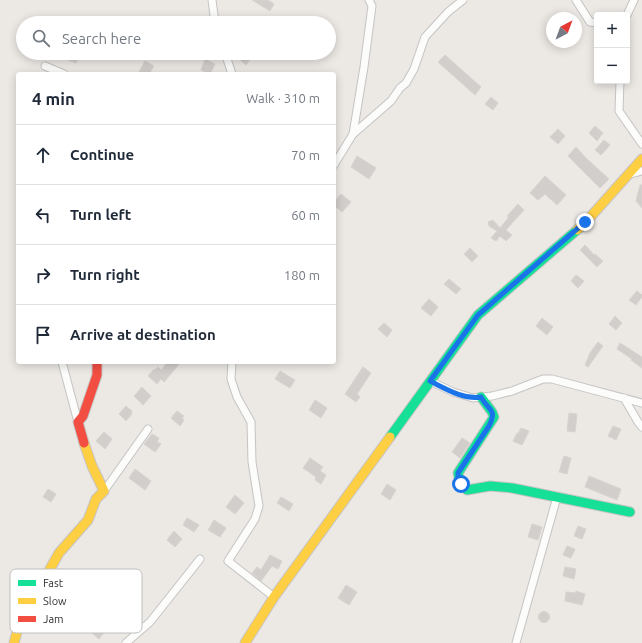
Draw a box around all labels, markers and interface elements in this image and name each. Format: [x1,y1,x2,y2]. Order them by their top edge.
north arrow [546,12,582,48]
map controls [594,12,630,84]
button: + [594,12,630,48]
search box [16,16,336,60]
icon: search [30,27,52,49]
text: Search here [62,30,141,47]
button: − [594,48,630,84]
text: 4 min [32,89,75,108]
text: Walk · 310 m [246,91,320,105]
icon: ahead [32,144,54,166]
text: Continue [70,146,134,163]
text: 70 m [291,148,320,162]
icon: left [32,204,54,226]
text: Turn left [70,206,131,223]
text: 60 m [291,208,320,222]
route end [576,213,594,231]
icon: right [32,264,54,286]
text: Turn right [70,266,140,283]
text: 180 m [284,268,320,282]
icon: arrive [32,324,54,346]
text: Arrive at destination [70,326,216,343]
route start [452,475,470,493]
legend [10,569,142,633]
text: Fast [43,577,64,589]
text: Slow [43,595,67,607]
text: Jam [43,613,64,625]

